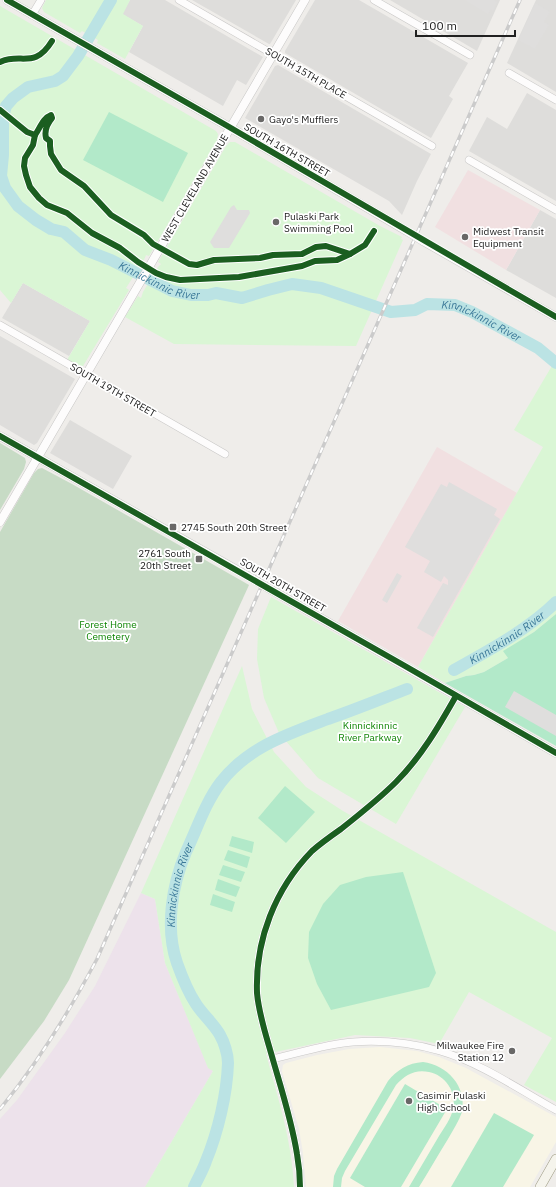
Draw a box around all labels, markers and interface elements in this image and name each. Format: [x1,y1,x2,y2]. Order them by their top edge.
scale bar [416,12,515,38]
text: 100 m [422,18,457,33]
street label: SOUTH 15TH PLACE [263,44,349,102]
place label: Gayo's Mufflers [269,113,338,126]
marker: Gayo's Mufflers [256,114,266,124]
street label: SOUTH 16TH STREET [242,120,333,180]
street label: WEST CLEVELAND AVENUE [159,131,231,244]
place label: Pulaski Park Swimming Pool [284,210,353,235]
marker: Pulaski Park Swimming Pool [271,217,281,227]
place label: Midwest Transit Equipment [473,225,544,250]
marker: Midwest Transit Equipment [460,232,470,242]
water label: Kinnickinnic River [116,258,201,302]
water label: Kinnickinnic River [441,298,524,345]
street label: SOUTH 19TH STREET [68,360,159,420]
place label: 2745 South 20th Street [181,521,287,534]
marker: 2745 South 20th Street [168,522,178,532]
place label: 2761 South 20th Street [138,547,191,572]
marker: 2761 South 20th Street [194,554,204,564]
street label: SOUTH 20TH STREET [238,555,329,615]
water label: Kinnickinnic River [467,608,548,667]
park label: Forest Home Cemetery [79,618,137,643]
park label: Kinnickinnic River Parkway [338,719,402,744]
water label: Kinnickinnic River [164,840,197,928]
place label: Milwaukee Fire Station 12 [436,1039,505,1064]
marker: Milwaukee Fire Station 12 [507,1046,517,1056]
place label: Casimir Pulaski High School [417,1089,486,1114]
marker: Casimir Pulaski High School [404,1096,414,1106]

